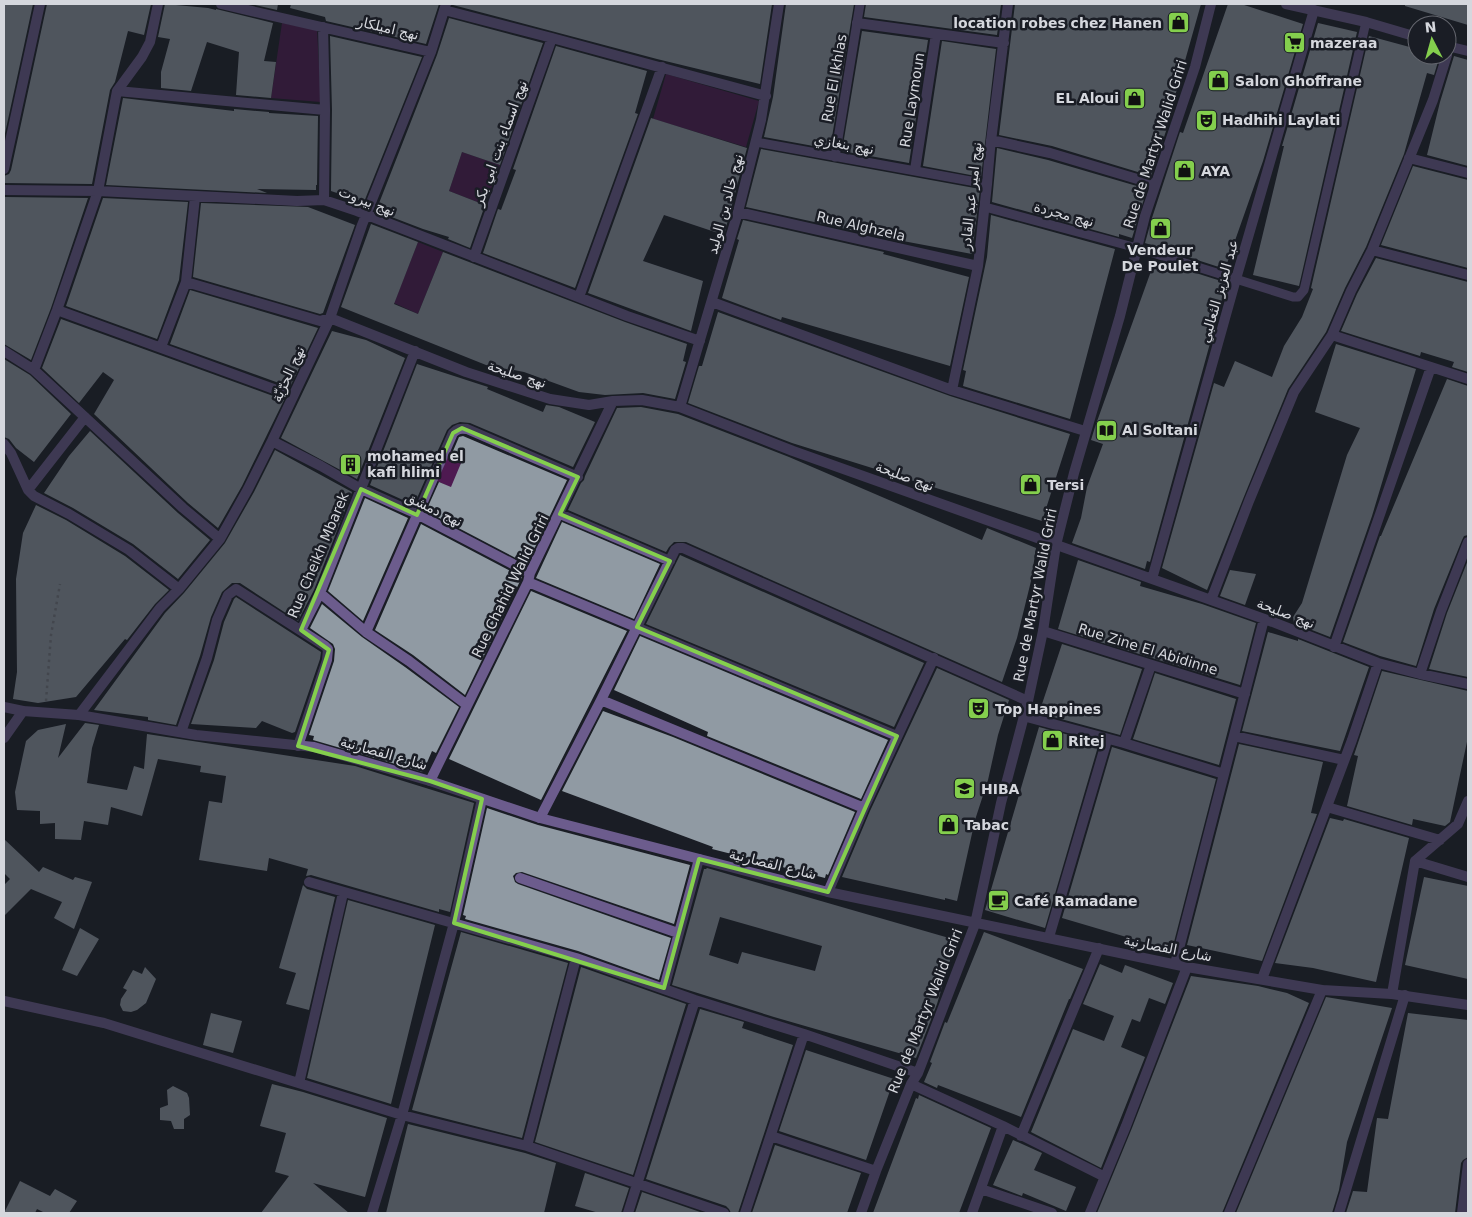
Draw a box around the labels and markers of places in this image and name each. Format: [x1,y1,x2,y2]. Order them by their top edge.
shop icon: location robes chez Hanen [1166,11,1190,35]
place label: location robes chez Hanen [953,15,1162,31]
supermarket icon: mazeraa [1282,31,1306,55]
place label: mazeraa [1310,35,1377,51]
shop icon: Salon Ghoffrane [1207,69,1231,93]
place label: Salon Ghoffrane [1235,73,1362,89]
shop icon: EL Aloui [1123,86,1147,110]
place label: EL Aloui [1056,90,1119,106]
theatre icon: Hadhihi Laylati [1194,108,1218,132]
place label: Hadhihi Laylati [1222,112,1340,128]
shop icon: AYA [1173,159,1197,183]
place label: AYA [1201,163,1230,179]
shop icon: Vendeur De Poulet [1148,216,1172,240]
place label: Vendeur De Poulet [1122,242,1199,274]
library icon: Al Soltani [1094,418,1118,442]
place label: Al Soltani [1122,422,1198,438]
place label: mohamed el kafi hlimi [367,448,464,480]
building icon: mohamed el kafi hlimi [339,452,363,476]
shop icon: Tersi [1019,473,1043,497]
place label: Tersi [1047,477,1084,493]
theatre icon: Top Happines [967,697,991,721]
place label: Top Happines [995,701,1101,717]
shop icon: Ritej [1040,729,1064,753]
place label: Ritej [1068,733,1105,749]
school or university icon: HIBA [953,777,977,801]
place label: HIBA [981,781,1020,797]
shop icon: Tabac [936,813,960,837]
place label: Tabac [964,817,1009,833]
cafe icon: Café Ramadane [986,889,1010,913]
place label: Café Ramadane [1014,893,1137,909]

